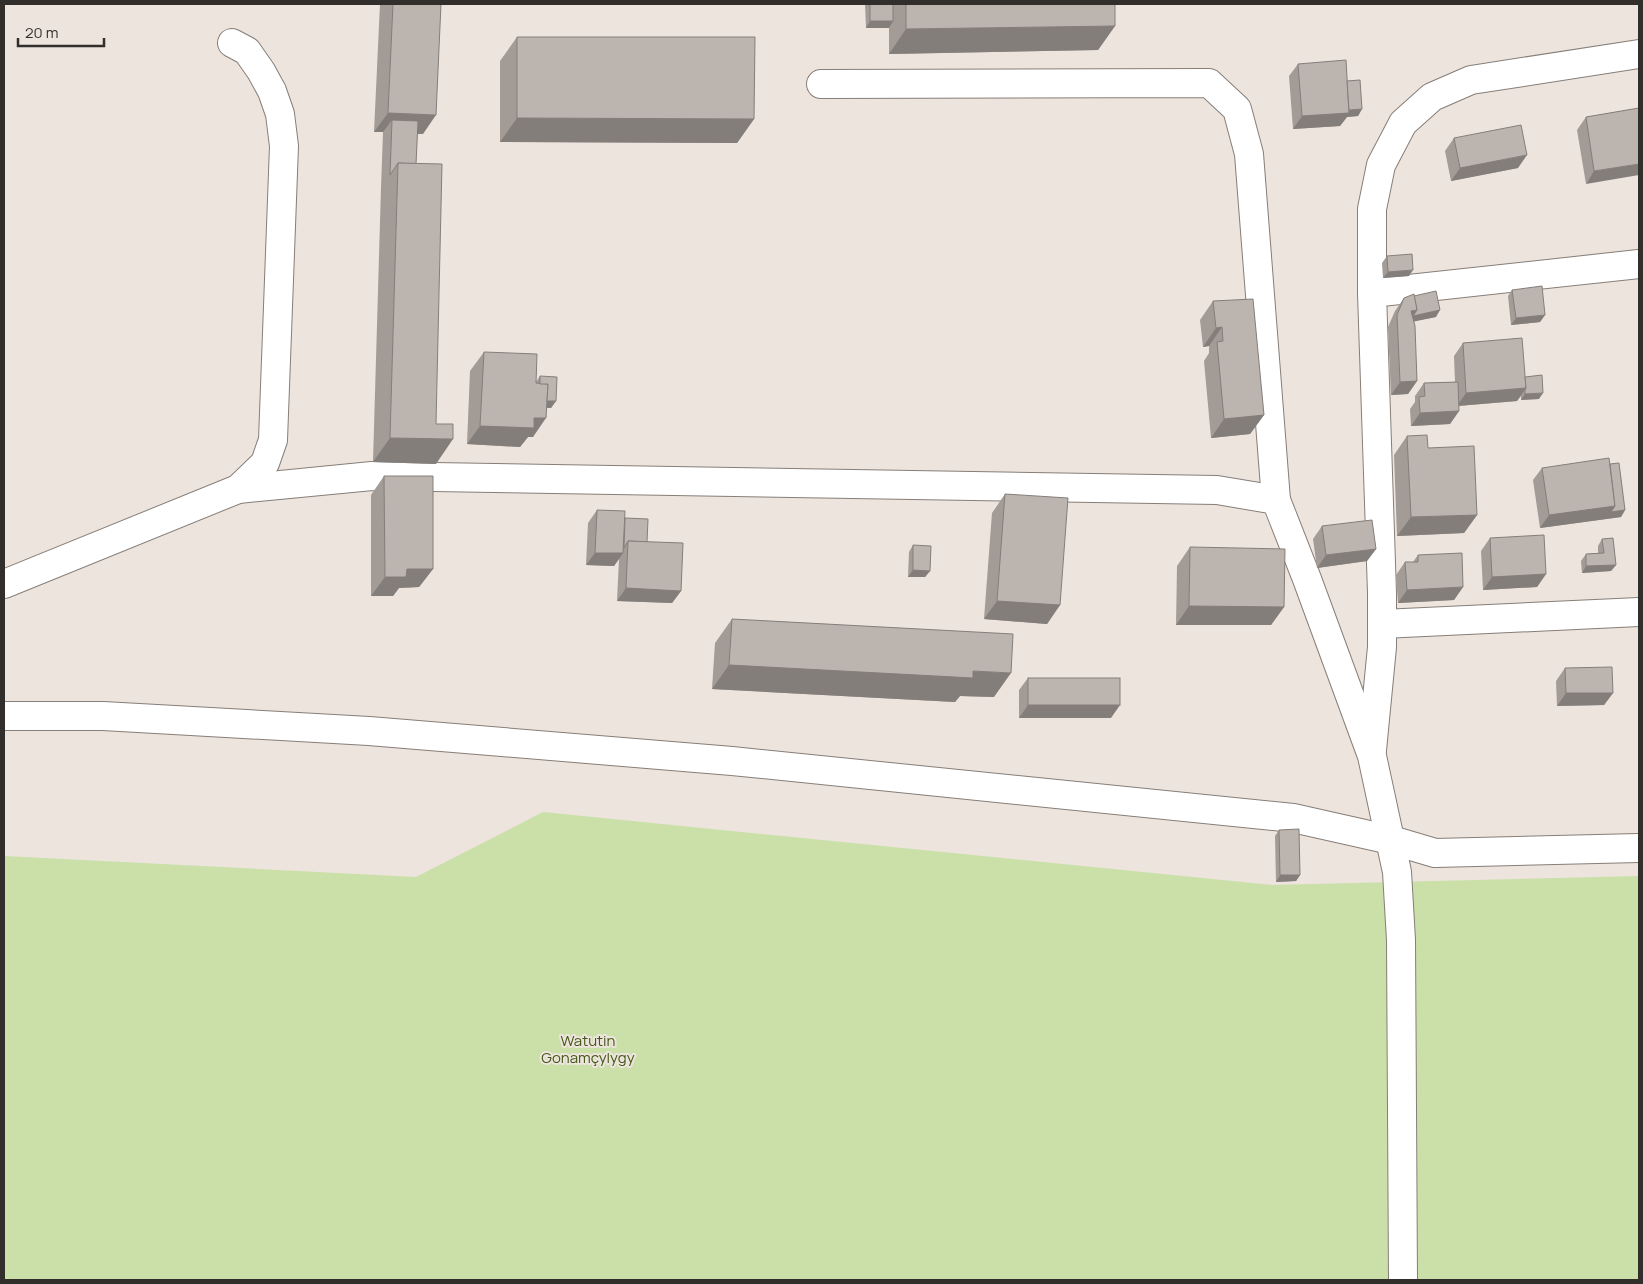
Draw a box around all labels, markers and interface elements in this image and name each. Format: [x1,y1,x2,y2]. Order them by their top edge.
scale bar [18,15,104,47]
text: 20 m [25,22,58,43]
park label: Watutin Gonamçylygy [541,1030,635,1068]

